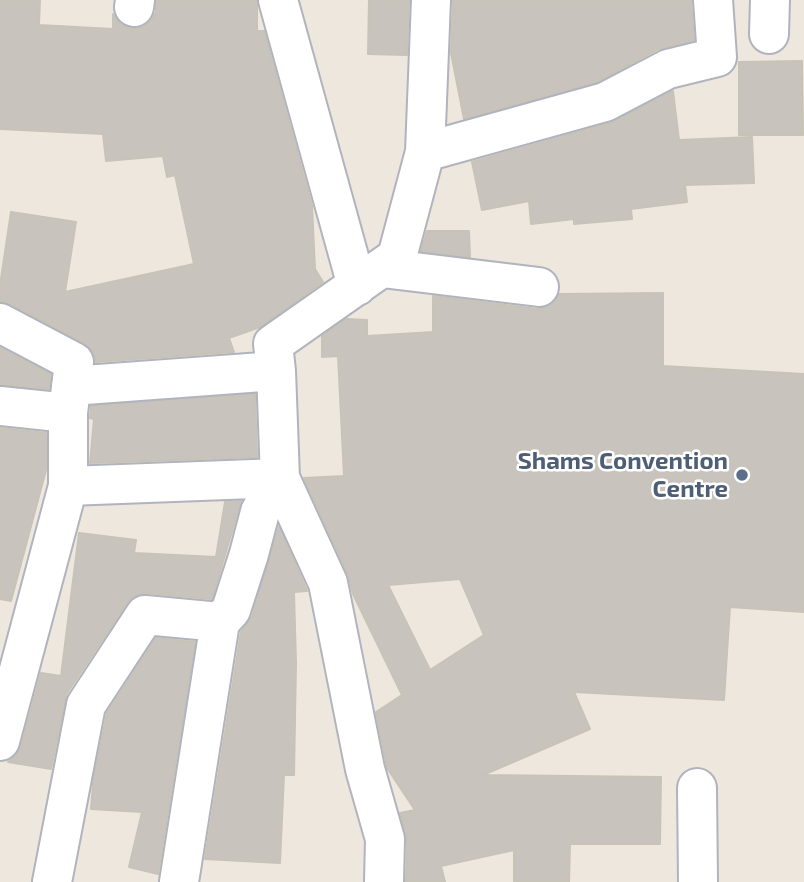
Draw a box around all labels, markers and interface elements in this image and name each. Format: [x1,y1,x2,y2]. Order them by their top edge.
place label: Shams Convention Centre [518,447,728,503]
marker: Shams Convention Centre [734,467,750,483]

